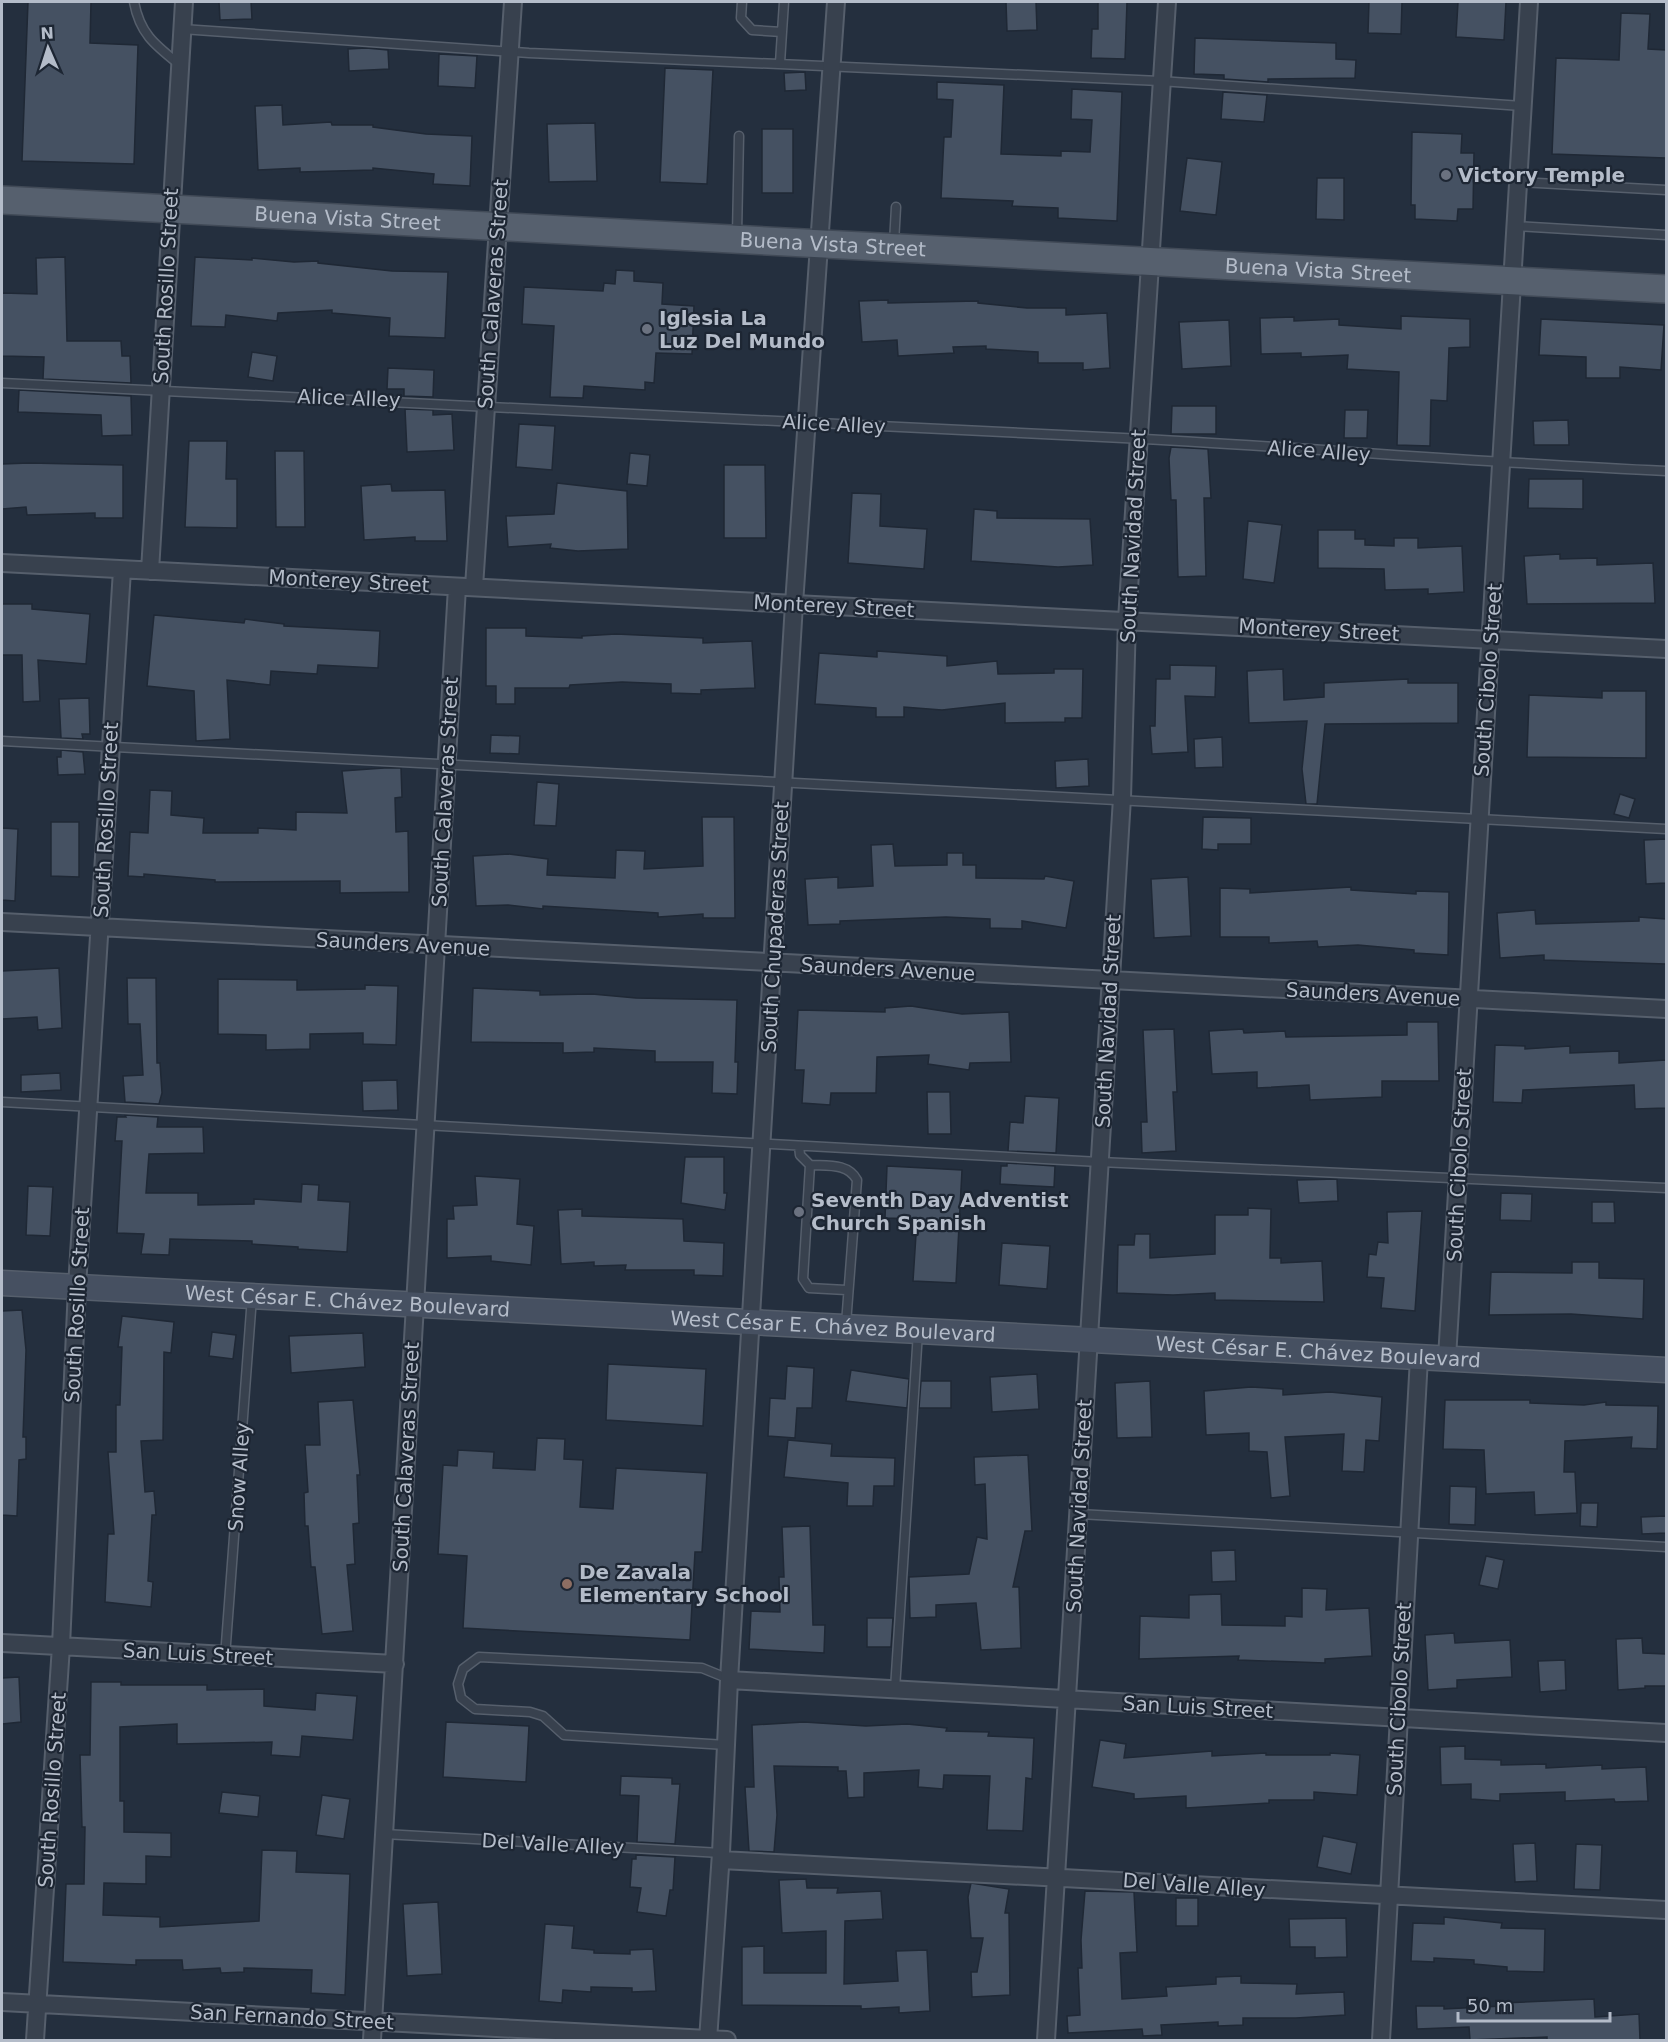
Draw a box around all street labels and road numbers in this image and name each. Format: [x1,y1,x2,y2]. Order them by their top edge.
street label: South Calaveras Street [473,178,513,410]
street label: South Rosillo Street [149,187,183,385]
street label: Buena Vista Street [254,202,441,235]
street label: Buena Vista Street [739,227,927,261]
street label: Buena Vista Street [1224,253,1412,287]
street label: Alice Alley [297,384,401,412]
street label: Alice Alley [782,409,886,439]
street label: South Navidad Street [1115,428,1151,643]
street label: Alice Alley [1267,435,1372,467]
street label: Monterey Street [268,565,430,597]
street label: South Cibolo Street [1469,582,1507,778]
street label: Monterey Street [753,590,915,622]
street label: Monterey Street [1238,614,1400,646]
street label: South Calaveras Street [427,676,463,908]
street label: South Rosillo Street [89,721,123,919]
street label: South Chupaderas Street [756,800,794,1053]
street label: South Navidad Street [1090,913,1126,1128]
street label: Saunders Avenue [315,927,491,961]
street label: Saunders Avenue [800,952,976,986]
street label: Saunders Avenue [1285,977,1461,1011]
street label: South Cibolo Street [1442,1067,1476,1262]
street label: South Rosillo Street [60,1206,94,1404]
street label: West César E. Chávez Boulevard [184,1281,511,1322]
street label: West César E. Chávez Boulevard [670,1306,996,1347]
street label: West César E. Chávez Boulevard [1155,1331,1481,1372]
street label: South Calaveras Street [388,1341,424,1573]
street label: South Navidad Street [1061,1398,1097,1613]
street label: Snow Alley [223,1422,255,1532]
street label: South Cibolo Street [1382,1601,1416,1796]
street label: San Luis Street [122,1638,274,1670]
street label: South Rosillo Street [33,1691,71,1889]
street label: San Luis Street [1122,1691,1274,1723]
street label: Del Valle Alley [481,1828,625,1860]
street label: Del Valle Alley [1122,1868,1266,1902]
street label: San Fernando Street [189,2000,395,2034]

